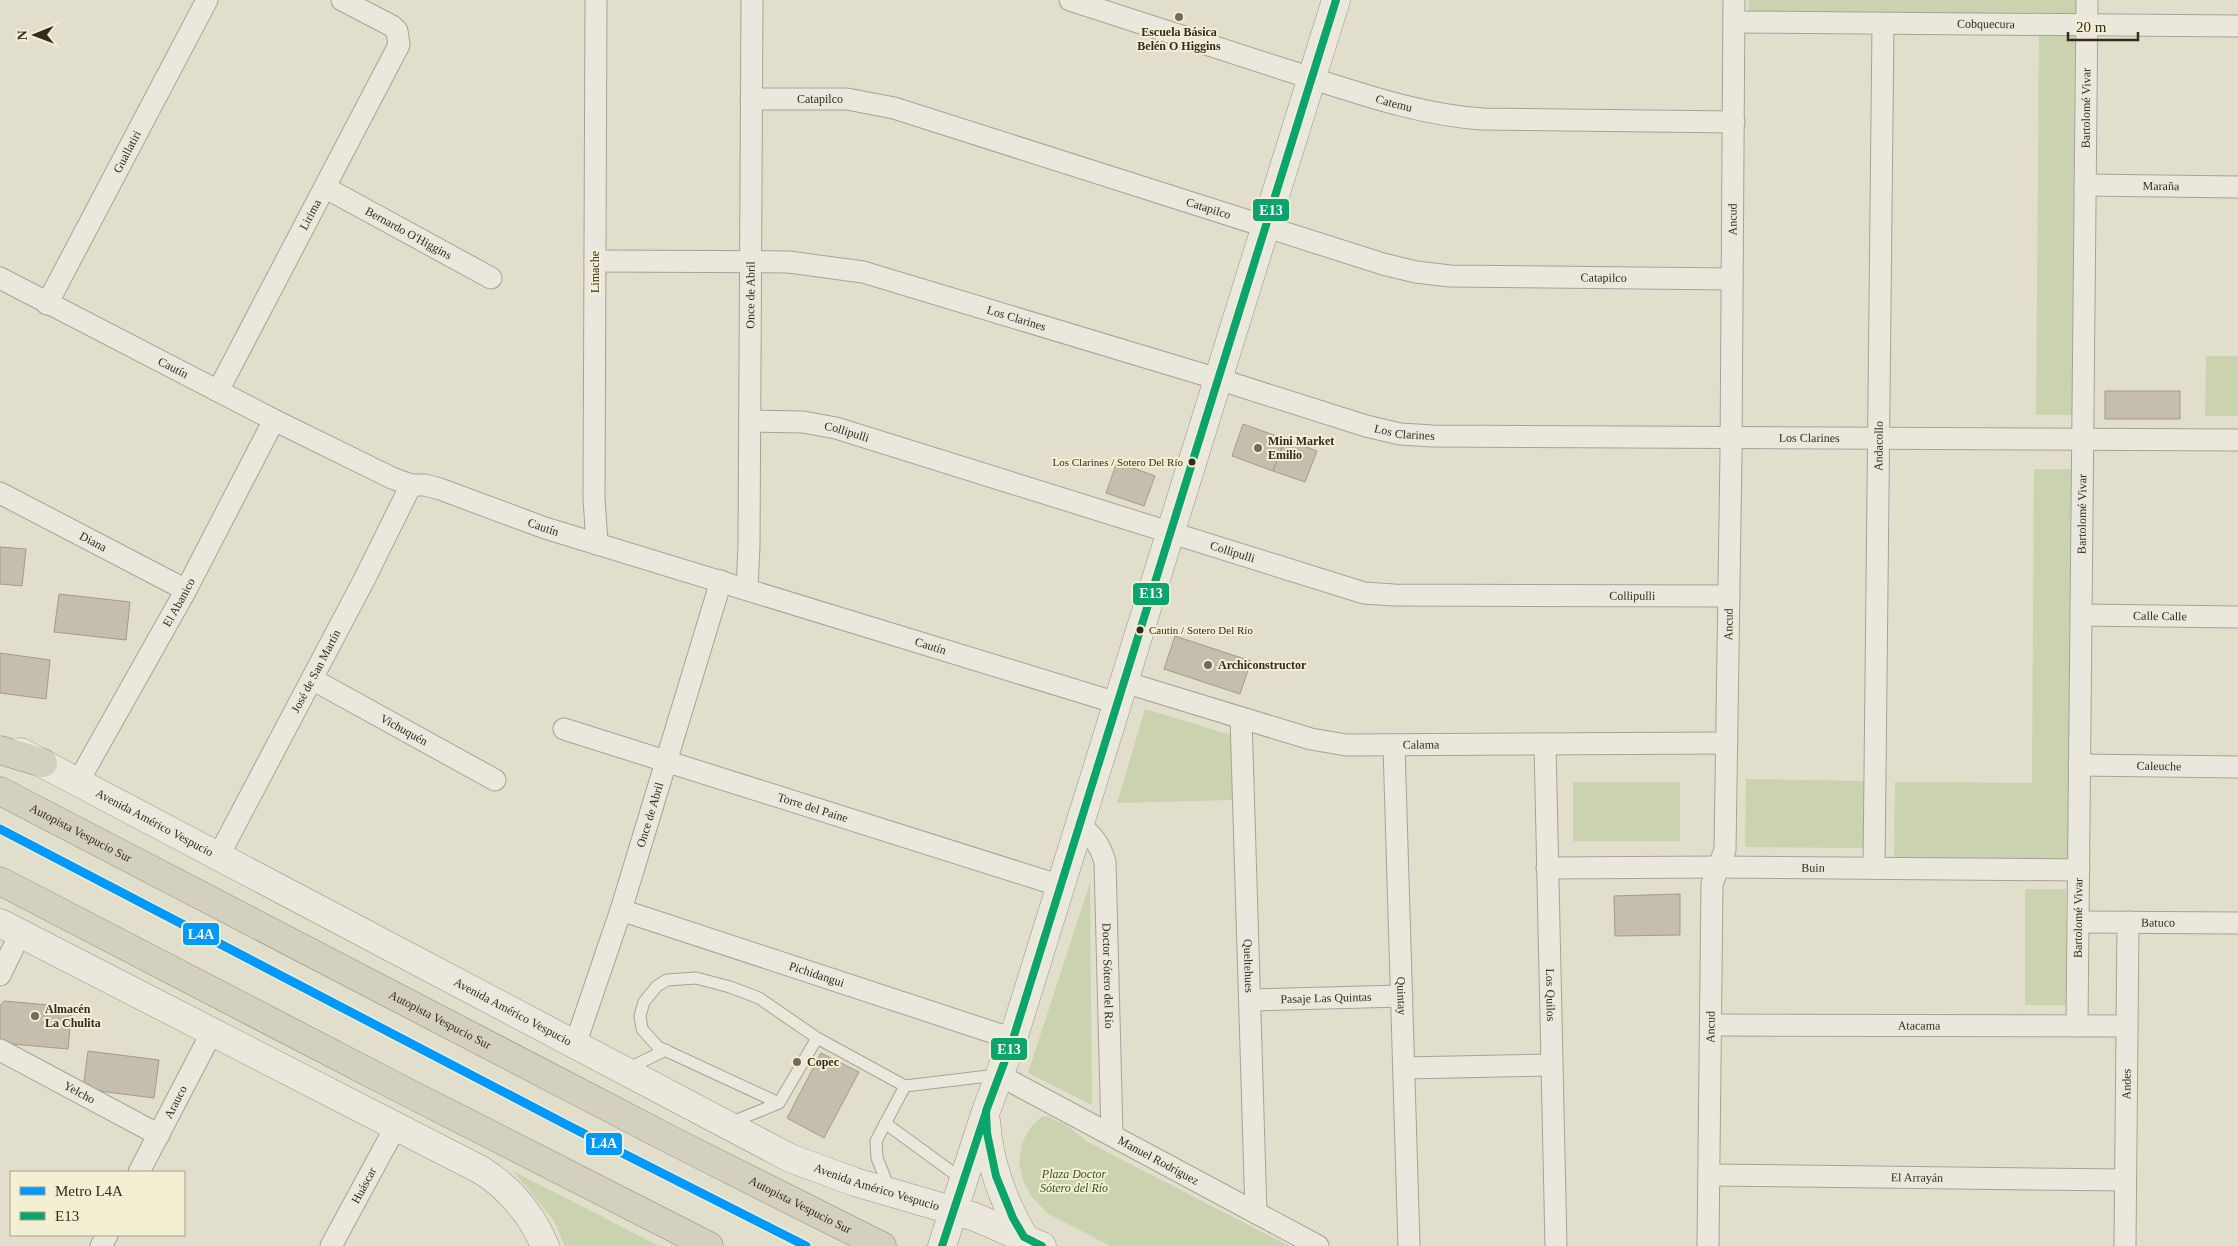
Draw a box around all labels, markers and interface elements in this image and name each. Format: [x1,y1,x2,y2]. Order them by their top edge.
north arrow [10,10,60,60]
scale bar [2068,10,2138,42]
marker: Escuela Básica Belén O Higgins [1173,11,1185,23]
street label: Cobquecura [1957,17,2016,31]
text: 20 m [2076,19,2107,35]
place label: Escuela Básica Belén O Higgins [1137,25,1221,53]
text: N [15,30,30,40]
street label: Bartolomé Vivar [2079,68,2093,148]
street label: Catapilco [797,92,843,106]
street label: Catemu [1374,92,1414,115]
street label: Guallatiri [110,128,144,175]
street label: Maraña [2143,179,2180,193]
street label: Catapilco [1184,195,1233,222]
street label: Lirima [296,196,324,232]
line badge: E13 [1252,198,1290,222]
text: E13 [1259,203,1283,218]
street label: Ancud [1725,203,1740,236]
street label: Bernardo O'Higgins [363,204,455,262]
street label: Limache [588,251,602,293]
street label: Once de Abril [743,261,758,329]
street label: Catapilco [1581,270,1627,285]
street label: Los Clarines [985,303,1048,334]
street label: Cautín [156,354,191,381]
street label: Collipulli [823,419,872,445]
street label: Los Clarines [1373,421,1436,443]
street label: Andacollo [1871,421,1886,471]
street label: Los Clarines [1779,431,1840,445]
place label: Mini Market Emilio [1268,434,1334,462]
marker: Mini Market Emilio [1252,442,1264,454]
place label: Los Clarines / Sotero Del Río [1053,456,1183,468]
marker: Los Clarines / Sotero Del Río [1187,457,1197,467]
street label: Bartolomé Vivar [2075,474,2089,554]
street label: Cautín [526,515,561,539]
street label: Diana [77,529,110,555]
street label: Collipulli [1208,538,1257,566]
street label: El Abanico [160,576,198,629]
line badge: E13 [1132,582,1170,606]
text: E13 [1139,586,1163,601]
street label: Collipulli [1609,589,1656,603]
street label: Ancud [1721,608,1736,641]
street label: Calle Calle [2133,609,2187,623]
place label: Cautin / Sotero Del Río [1149,624,1253,636]
marker: Cautin / Sotero Del Río [1135,625,1145,635]
street label: José de San Martín [288,627,343,715]
street label: Cautín [913,635,948,657]
place label: Archiconstructor [1218,658,1307,672]
marker: Archiconstructor [1202,659,1214,671]
street label: Vichuquén [378,711,430,748]
street label: Calama [1403,738,1440,752]
street label: Caleuche [2137,759,2181,773]
street label: Once de Abril [633,780,667,849]
street label: Avenida Américo Vespucio [93,786,216,859]
street label: Torre del Paine [776,790,850,825]
street label: Autopista Vespucio Sur [27,801,134,865]
street label: Buin [1801,861,1825,875]
street label: Bartolomé Vivar [2071,878,2085,958]
street label: Batuco [2141,915,2175,930]
line badge: L4A [182,922,220,946]
street label: Doctor Sótero del Río [1100,923,1116,1029]
text: L4A [188,927,215,942]
street label: Queltehues [1241,939,1256,993]
street label: Pichidangui [787,959,847,990]
street label: Los Quilos [1543,968,1558,1022]
street label: Avenida Américo Vespucio [452,975,574,1048]
street label: Quintay [1394,976,1409,1015]
street label: Autopista Vespucio Sur [387,988,494,1052]
street label: Pasaje Las Quintas [1280,990,1372,1006]
place label: Almacén La Chulita [45,1002,101,1030]
marker: Almacén La Chulita [29,1010,41,1022]
street label: Ancud [1703,1011,1718,1043]
street label: Atacama [1898,1018,1941,1033]
line badge: E13 [990,1037,1028,1061]
text: E13 [997,1042,1021,1057]
place label: Copec [807,1055,840,1069]
marker: Copec [791,1056,803,1068]
street label: Andes [2119,1068,2134,1099]
street label: Yelcho [61,1078,97,1106]
street label: Arauco [161,1083,190,1121]
line badge: L4A [585,1132,623,1156]
street label: Manuel Rodríguez [1116,1133,1201,1188]
text: L4A [591,1136,618,1151]
street label: Avenida Américo Vespucio [812,1160,941,1213]
street label: Huáscar [348,1165,379,1206]
park label: Plaza Doctor Sótero del Río [1040,1167,1108,1195]
street label: El Arrayán [1891,1170,1943,1185]
legend [10,1171,185,1236]
street label: Autopista Vespucio Sur [747,1173,854,1237]
text: Metro L4A [55,1183,123,1199]
text: E13 [55,1208,79,1224]

